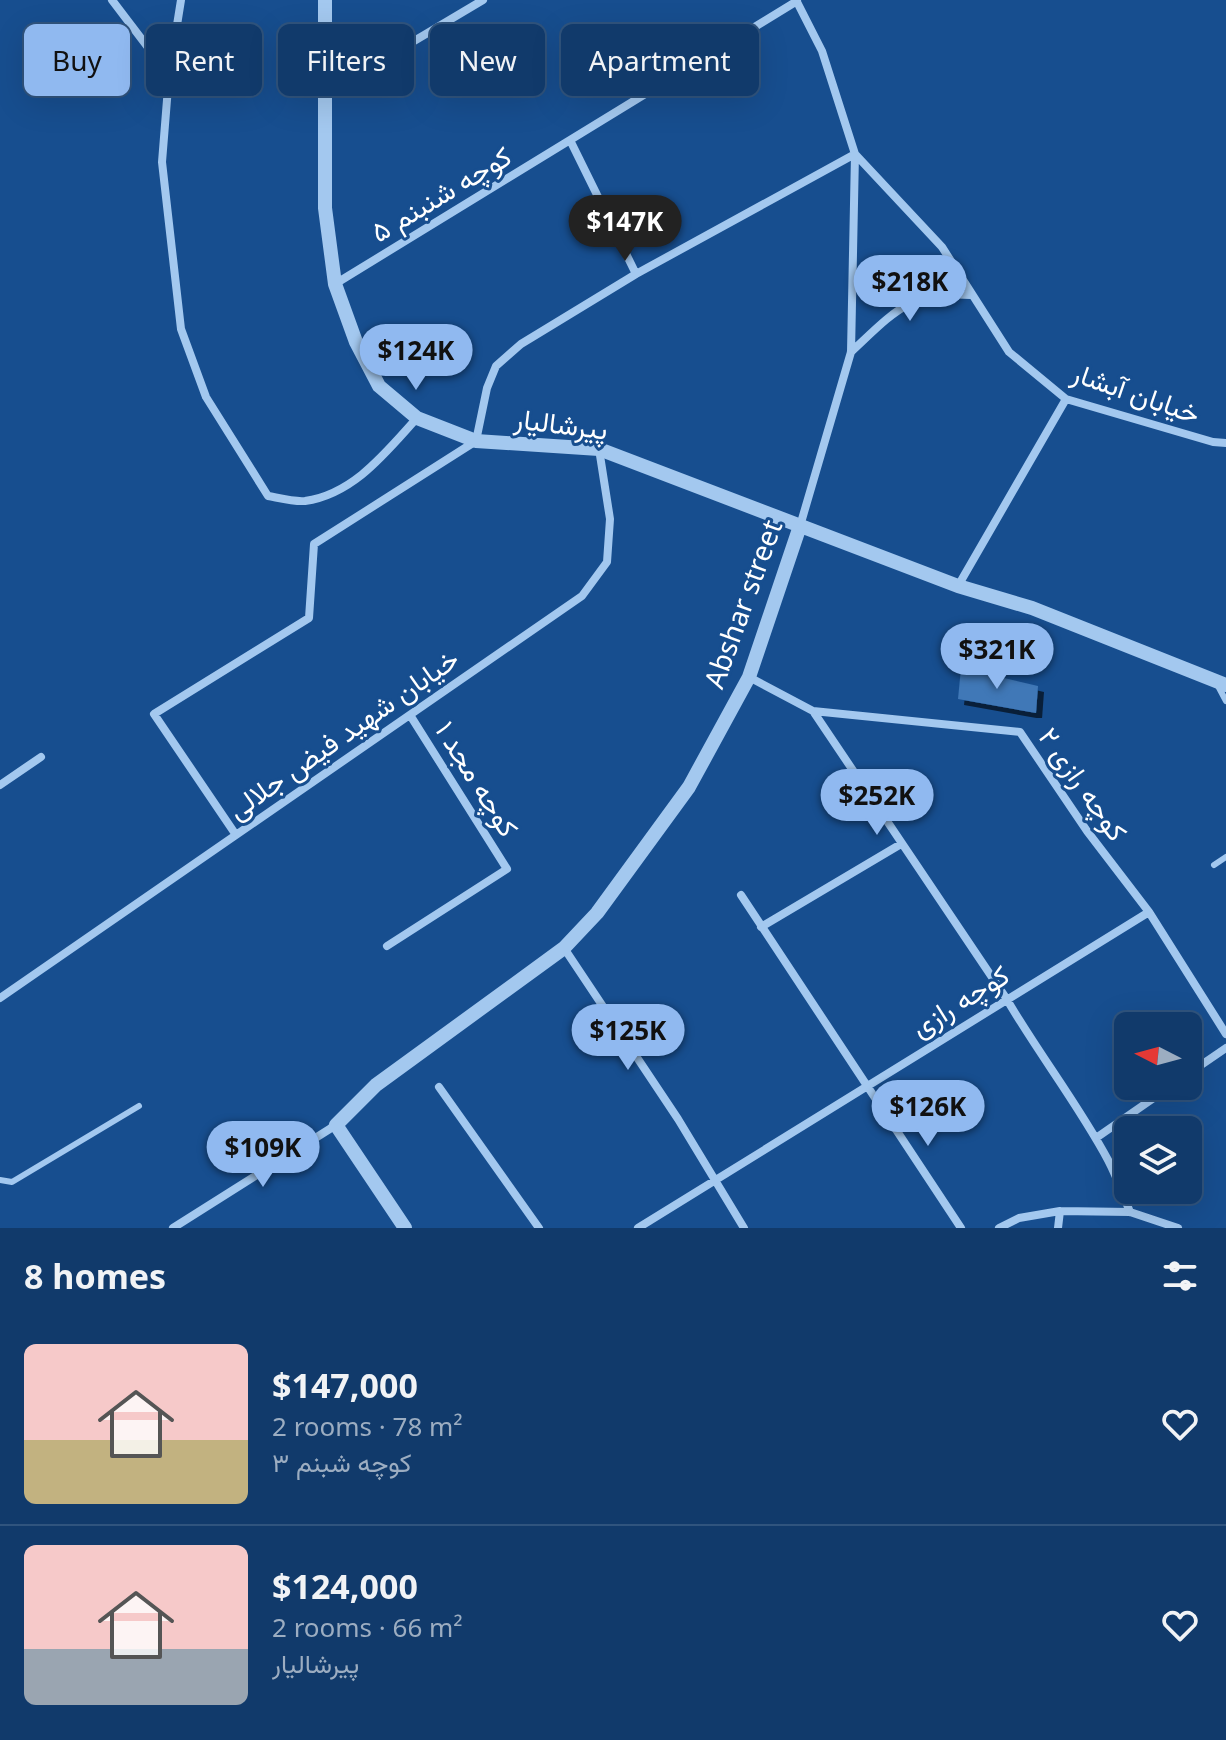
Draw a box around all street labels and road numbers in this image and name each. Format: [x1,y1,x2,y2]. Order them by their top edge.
street label: کوچه شنبنم ۵ [363,136,518,251]
street label: خیابان آبشار [1066,352,1206,432]
street label: پیرشالیار [511,398,610,449]
street label: Abshar street [694,514,790,693]
street label: خیابان شهید فیض جلالی [219,639,466,827]
street label: کوچه مجد ۱ [427,713,528,844]
street label: کوچه رازی ۲ [1030,719,1137,849]
street label: کوچه رازی [903,955,1016,1046]

